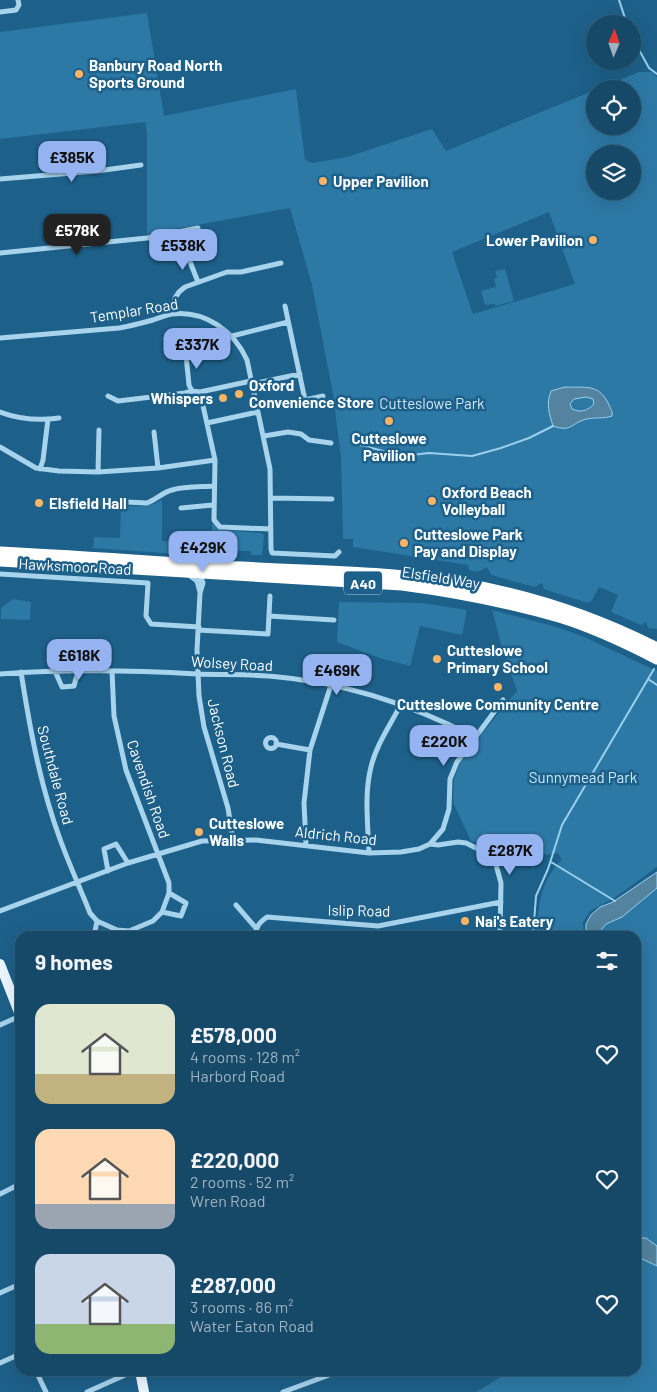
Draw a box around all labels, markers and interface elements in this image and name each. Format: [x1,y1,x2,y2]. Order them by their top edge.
north arrow [586,15,641,70]
map controls [586,15,641,200]
place label: Banbury Road North Sports Ground [89,56,222,91]
marker: Banbury Road North Sports Ground [73,68,85,80]
button: locate [586,80,641,135]
pin: £385K [37,140,107,183]
button: layers [586,145,641,200]
text: £385K [49,147,95,166]
place label: Upper Pavilion [333,172,429,190]
marker: Upper Pavilion [317,175,329,187]
pin: £578K [42,214,112,256]
text: £578K [54,220,100,239]
pin: £538K [148,228,218,271]
place label: Lower Pavilion [486,231,583,249]
marker: Lower Pavilion [587,234,599,246]
text: £538K [160,235,206,254]
street label: Templar Road [89,294,179,326]
pin: £337K [162,328,232,370]
text: £337K [174,334,220,353]
place label: Oxford Convenience Store [249,376,374,411]
marker: Oxford Convenience Store [233,388,245,400]
place label: Whispers [150,389,213,407]
marker: Whispers [217,392,229,404]
park label: Cutteslowe Park [379,394,485,412]
marker: Cutteslowe Pavilion [383,415,395,427]
place label: Cutteslowe Pavilion [351,429,427,464]
place label: Oxford Beach Volleyball [442,483,532,518]
place label: Elsfield Hall [49,494,127,512]
marker: Oxford Beach Volleyball [426,495,438,507]
marker: Elsfield Hall [33,497,45,509]
place label: Cutteslowe Park Pay and Display [414,525,523,560]
pin: £429K [168,530,238,573]
text: £429K [180,537,226,556]
marker: Cutteslowe Park Pay and Display [398,537,410,549]
street label: Hawksmoor Road [18,554,132,578]
street label: Elsfield Way [401,562,481,592]
road number: A40 [344,572,382,594]
pin: £618K [44,638,114,681]
place label: Cutteslowe Primary School [447,641,548,676]
text: £618K [58,645,100,664]
street label: Wolsey Road [191,652,273,674]
marker: Cutteslowe Primary School [431,653,443,665]
pin: £469K [302,654,372,696]
text: £469K [314,660,360,679]
marker: Cutteslowe Community Centre [492,681,504,693]
place label: Cutteslowe Community Centre [397,695,599,713]
street label: Jackson Road [204,697,244,789]
street label: Southdale Road [34,723,78,827]
pin: £220K [409,724,479,767]
text: £220K [421,731,467,750]
street label: Cavendish Road [124,737,174,841]
park label: Sunnymead Park [529,768,638,786]
place label: Cutteslowe Walls [209,814,284,849]
street label: Aldrich Road [294,822,378,848]
marker: Cutteslowe Walls [193,826,205,838]
pin: £287K [475,834,545,876]
text: £287K [487,840,533,859]
street label: Islip Road [327,900,391,920]
place label: Nai's Eatery [475,912,554,930]
marker: Nai's Eatery [459,915,471,927]
icon: filters [593,947,621,975]
text: 9 homes [35,949,113,974]
text: £578,000 [190,1022,277,1047]
icon: home [75,1024,135,1084]
icon: heart [593,1040,621,1068]
text: 4 rooms · 128 m² [190,1047,300,1066]
text: Harbord Road [190,1066,285,1085]
text: £220,000 [190,1147,279,1172]
icon: home [75,1149,135,1209]
icon: heart [593,1165,621,1193]
text: 2 rooms · 52 m² [190,1172,294,1191]
text: Wren Road [190,1191,265,1210]
text: £287,000 [190,1272,276,1297]
icon: home [75,1274,135,1334]
icon: heart [593,1290,621,1318]
text: 3 rooms · 86 m² [190,1297,294,1316]
text: Water Eaton Road [190,1316,314,1335]

